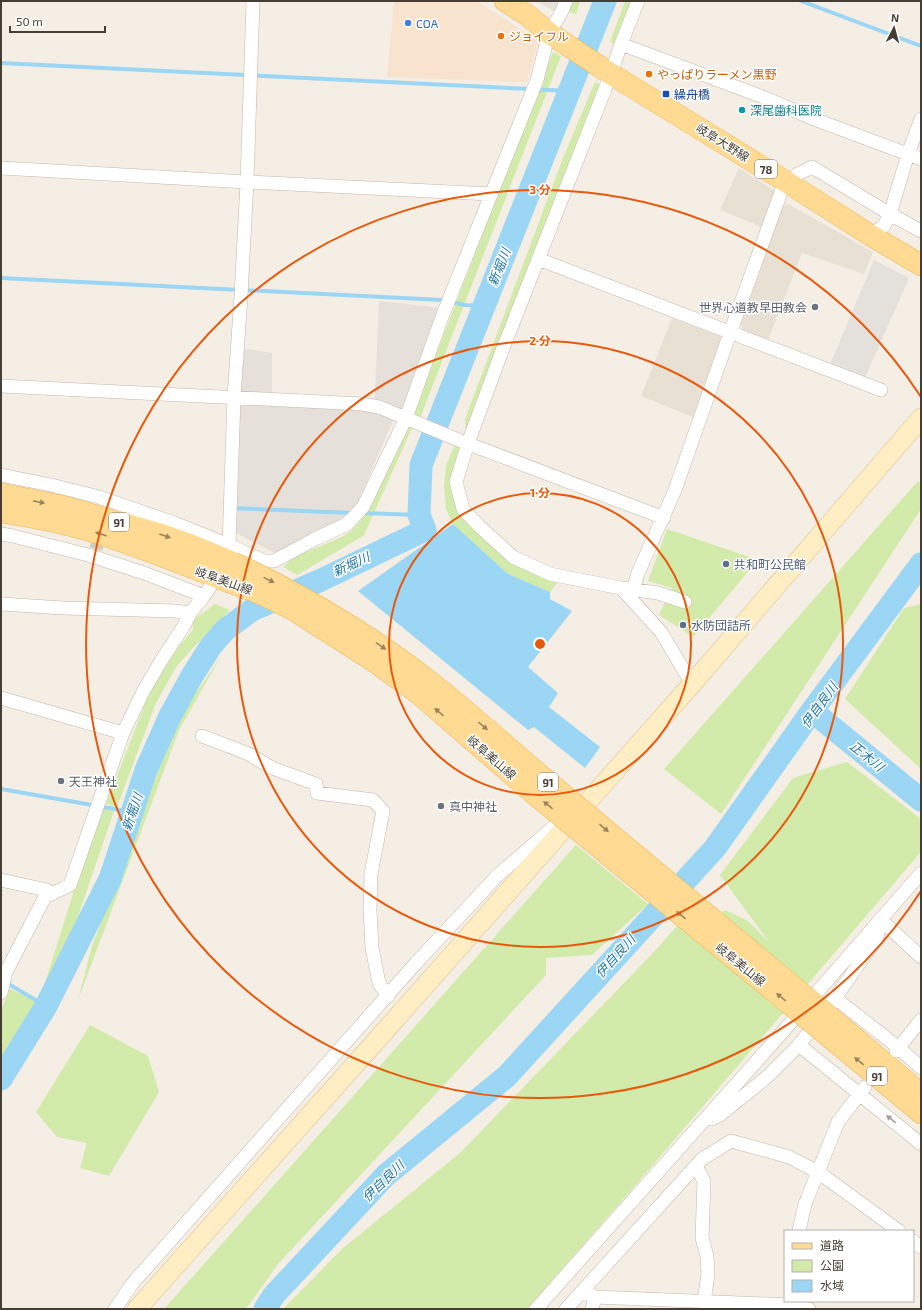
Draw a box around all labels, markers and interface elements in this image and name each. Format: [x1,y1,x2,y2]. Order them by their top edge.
scale bar [10,8,105,34]
north arrow [874,8,914,48]
text: N [890,11,900,24]
text: 50 m [16,14,43,28]
place label: COA [416,16,439,30]
marker: COA [403,18,413,28]
place label: ジョイフル [509,29,569,43]
marker: ジョイフル [496,31,506,41]
place label: やっぱりラーメン黒野 [657,67,777,81]
marker: やっぱりラーメン黒野 [644,69,654,79]
place label: 繰舟橋 [674,87,710,101]
marker: 繰舟橋 [661,89,671,99]
place label: 深尾歯科医院 [750,103,822,117]
marker: 深尾歯科医院 [737,105,747,115]
street label: 岐阜大野線 [694,120,752,164]
road number: 78 [755,160,777,178]
text: 3 分 [529,182,551,196]
water label: 新堀川 [484,244,514,288]
place label: 世界心道教早田教会 [699,300,807,314]
marker: 世界心道教早田教会 [810,302,820,312]
text: 2 分 [529,333,551,347]
text: 1 分 [530,485,550,499]
one-way arrow [33,499,45,505]
road number: 91 [109,513,129,531]
one-way arrow [94,531,106,537]
one-way arrow [159,533,171,539]
water label: 新堀川 [330,548,374,579]
place label: 共和町公民館 [734,557,806,571]
marker: 共和町公民館 [721,559,731,569]
street label: 岐阜美山線 [193,563,255,597]
one-way arrow [264,576,275,583]
place label: 水防団詰所 [691,618,751,632]
marker: 水防団詰所 [678,620,688,630]
centre of rings [533,637,547,651]
one-way arrow [375,642,386,650]
water label: 伊自良川 [797,678,842,731]
one-way arrow [434,707,444,716]
one-way arrow [478,722,488,731]
street label: 岐阜美山線 [465,732,519,782]
water label: 正木川 [847,738,889,776]
road number: 91 [538,773,558,791]
place label: 天王神社 [69,774,117,788]
marker: 天王神社 [56,776,66,786]
water label: 新堀川 [118,789,147,833]
place label: 真中神社 [449,799,497,813]
marker: 真中神社 [436,801,446,811]
one-way arrow [543,801,554,810]
one-way arrow [598,824,609,833]
one-way arrow [676,910,686,919]
water label: 伊自良川 [592,930,640,981]
street label: 岐阜美山線 [713,940,769,988]
one-way arrow [776,993,787,1002]
one-way arrow [853,1057,864,1066]
road number: 91 [867,1067,887,1085]
one-way arrow [885,1115,896,1124]
water label: 伊自良川 [359,1156,409,1205]
legend [784,1230,914,1302]
text: 道路 [820,1238,844,1252]
text: 公園 [820,1258,844,1272]
text: 水域 [820,1278,844,1292]

